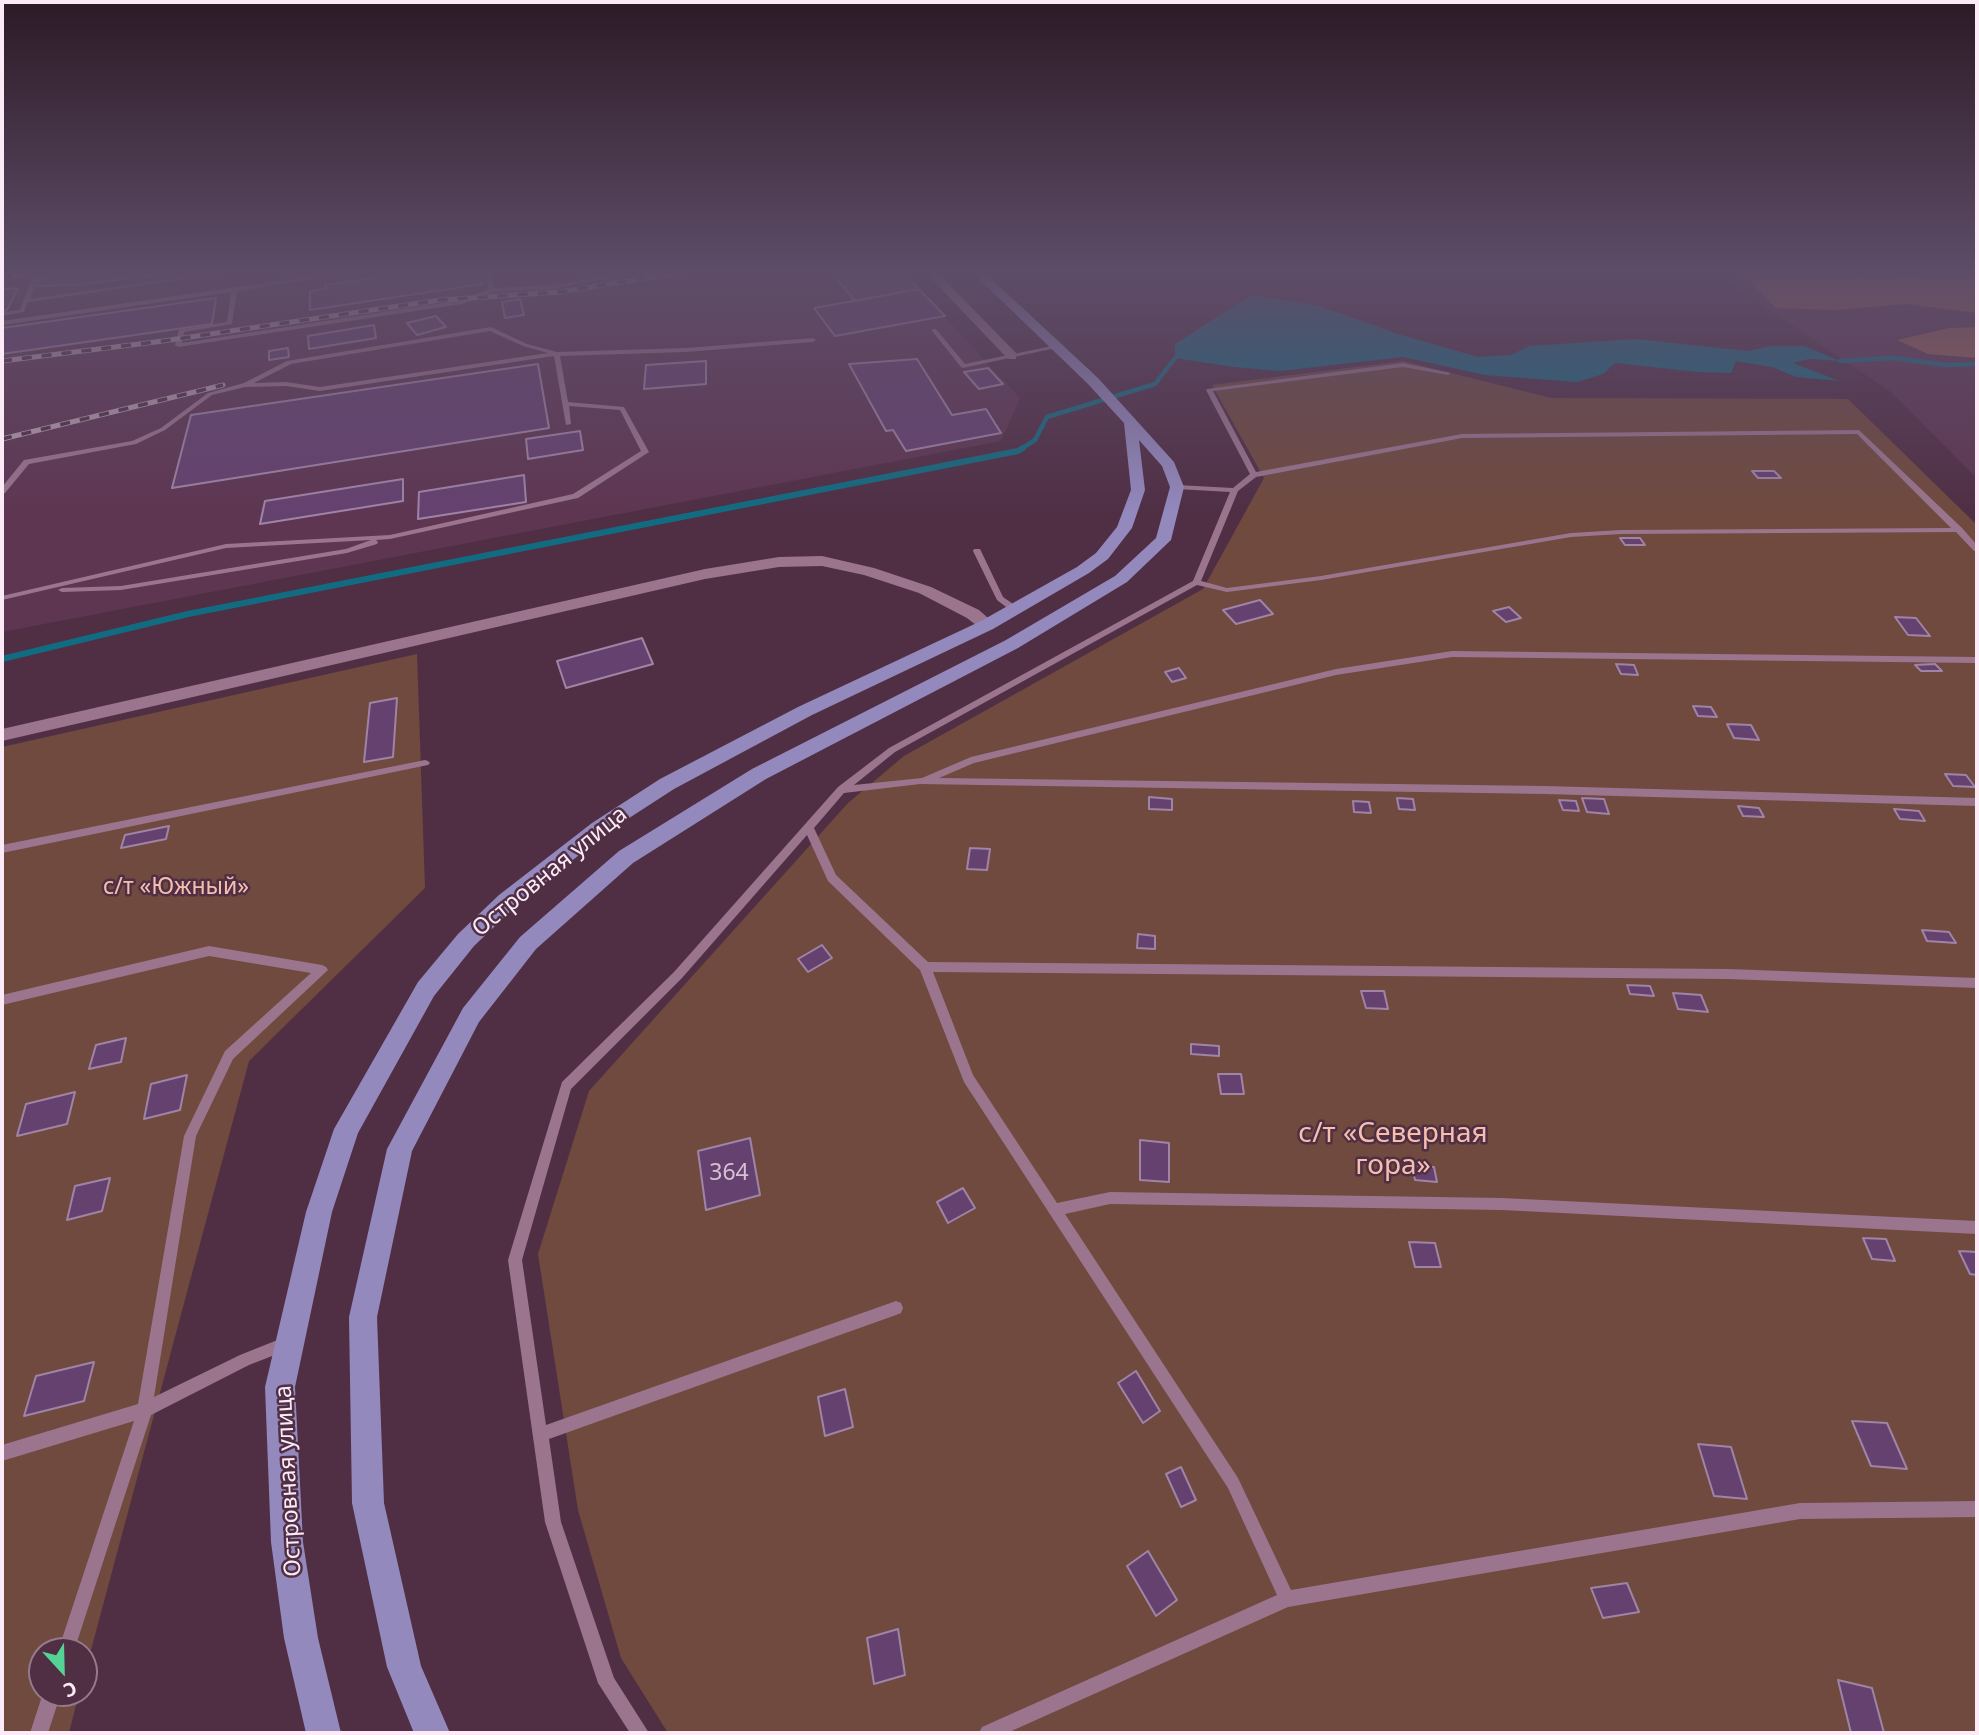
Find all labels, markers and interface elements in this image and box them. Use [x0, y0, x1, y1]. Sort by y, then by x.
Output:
street label: Островная улица [467, 801, 633, 943]
park label: с/т «Южный» [103, 873, 249, 901]
park label: с/т «Северная гора» [1298, 1117, 1488, 1183]
house number: 364 [709, 1159, 749, 1187]
street label: Островная улица [270, 1385, 308, 1577]
north arrow [28, 1637, 98, 1707]
text: С [60, 1675, 81, 1704]

